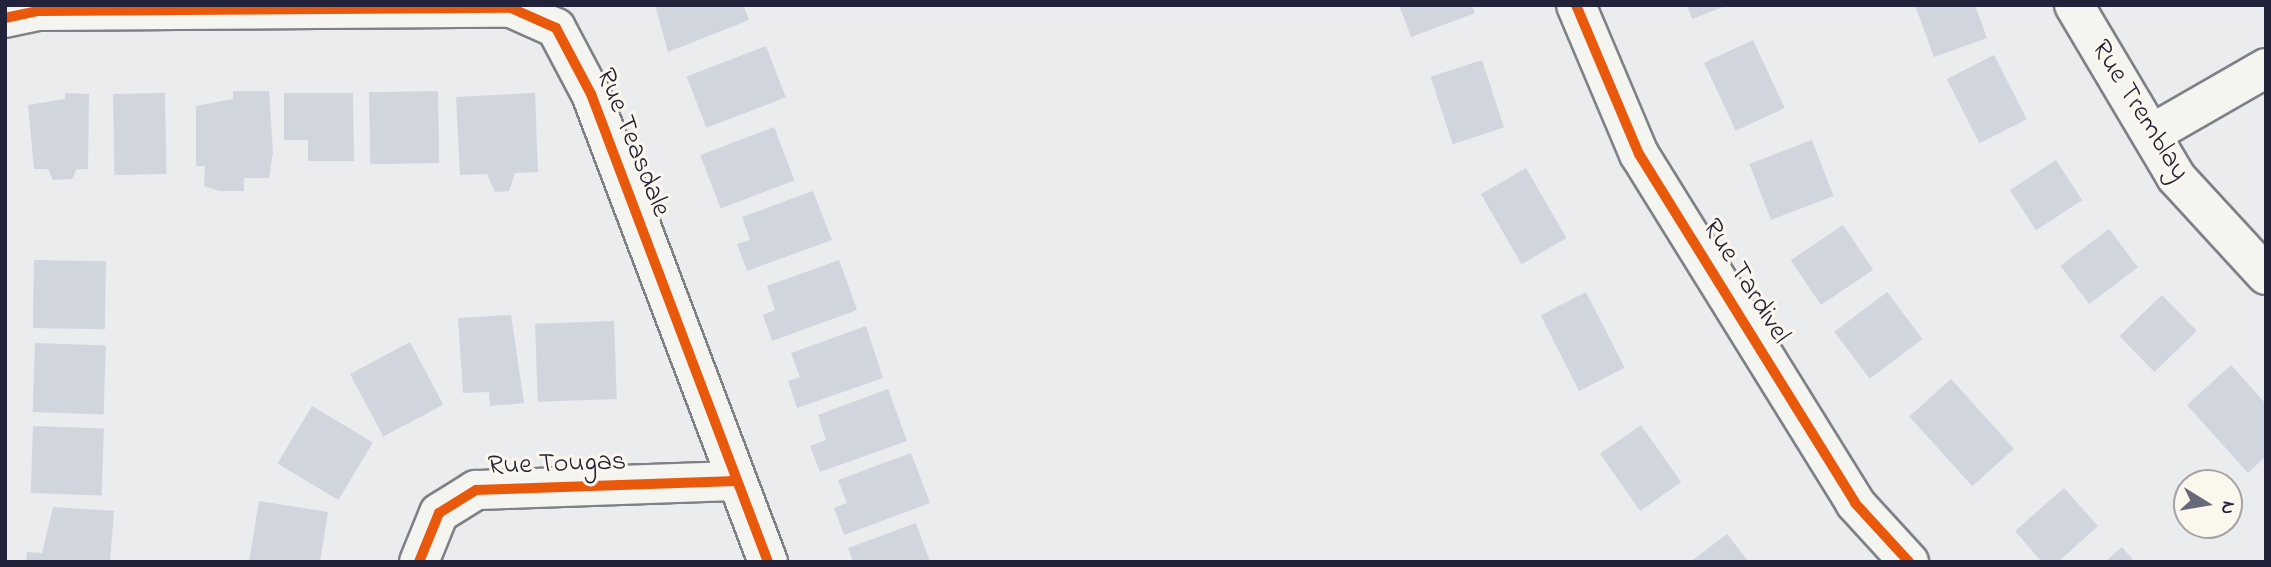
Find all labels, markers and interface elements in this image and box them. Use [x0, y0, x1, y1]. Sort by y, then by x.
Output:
street label: Rue Tremblay [2083, 35, 2195, 187]
street label: Rue Teasdale [587, 64, 677, 222]
street label: Rue Tardivel [1694, 214, 1796, 350]
street label: Rue Tougas [487, 446, 627, 484]
north arrow [2173, 469, 2243, 539]
text: N [2213, 499, 2242, 517]

